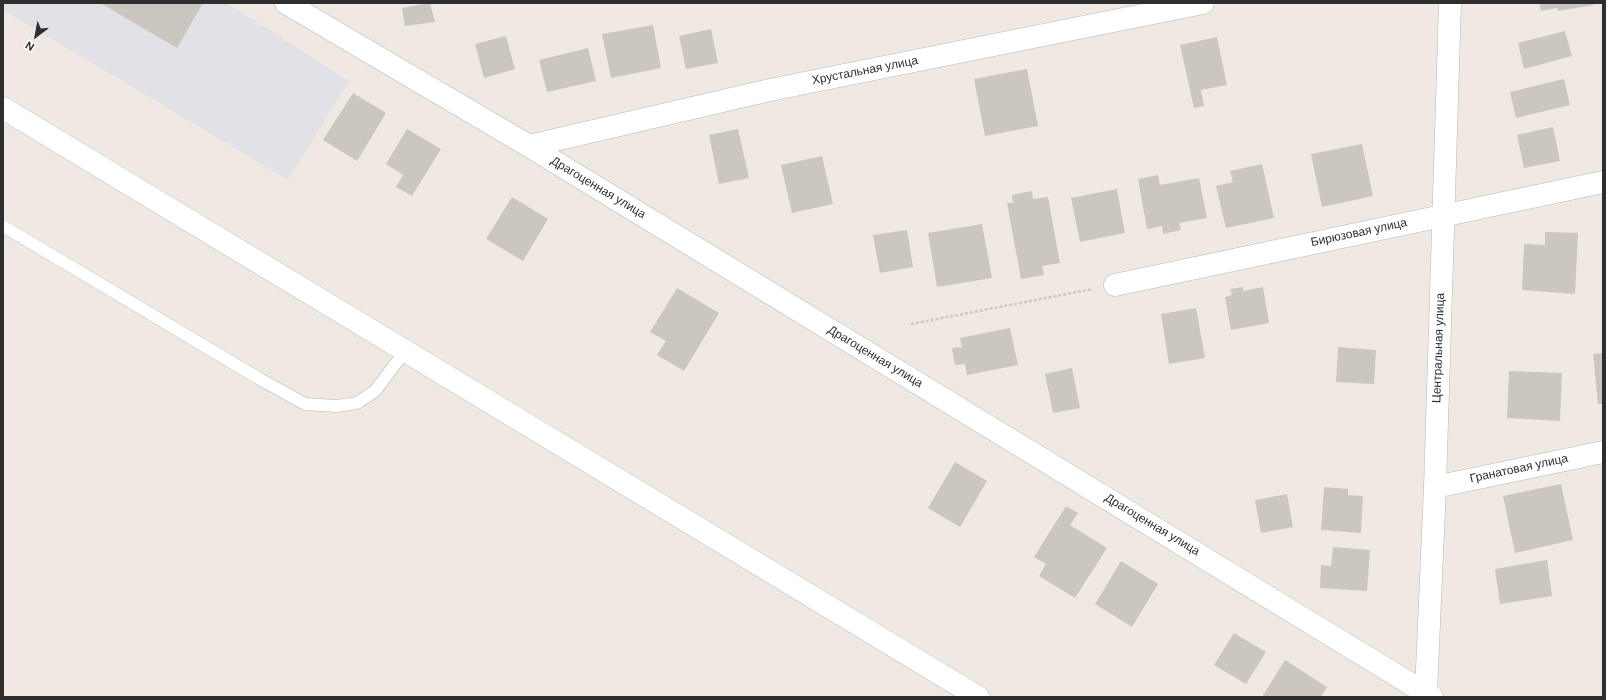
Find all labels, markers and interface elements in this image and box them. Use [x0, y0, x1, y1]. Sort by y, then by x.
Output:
north arrow [16, 16, 56, 56]
text: N [23, 38, 37, 54]
street label: Хрустальная улица [811, 54, 919, 88]
street label: Драгоценная улица [548, 154, 648, 222]
street label: Бирюзовая улица [1310, 216, 1408, 250]
street label: Центральная улица [1430, 293, 1448, 403]
street label: Драгоценная улица [825, 323, 925, 391]
street label: Гранатовая улица [1469, 452, 1569, 486]
street label: Драгоценная улица [1102, 491, 1202, 559]

